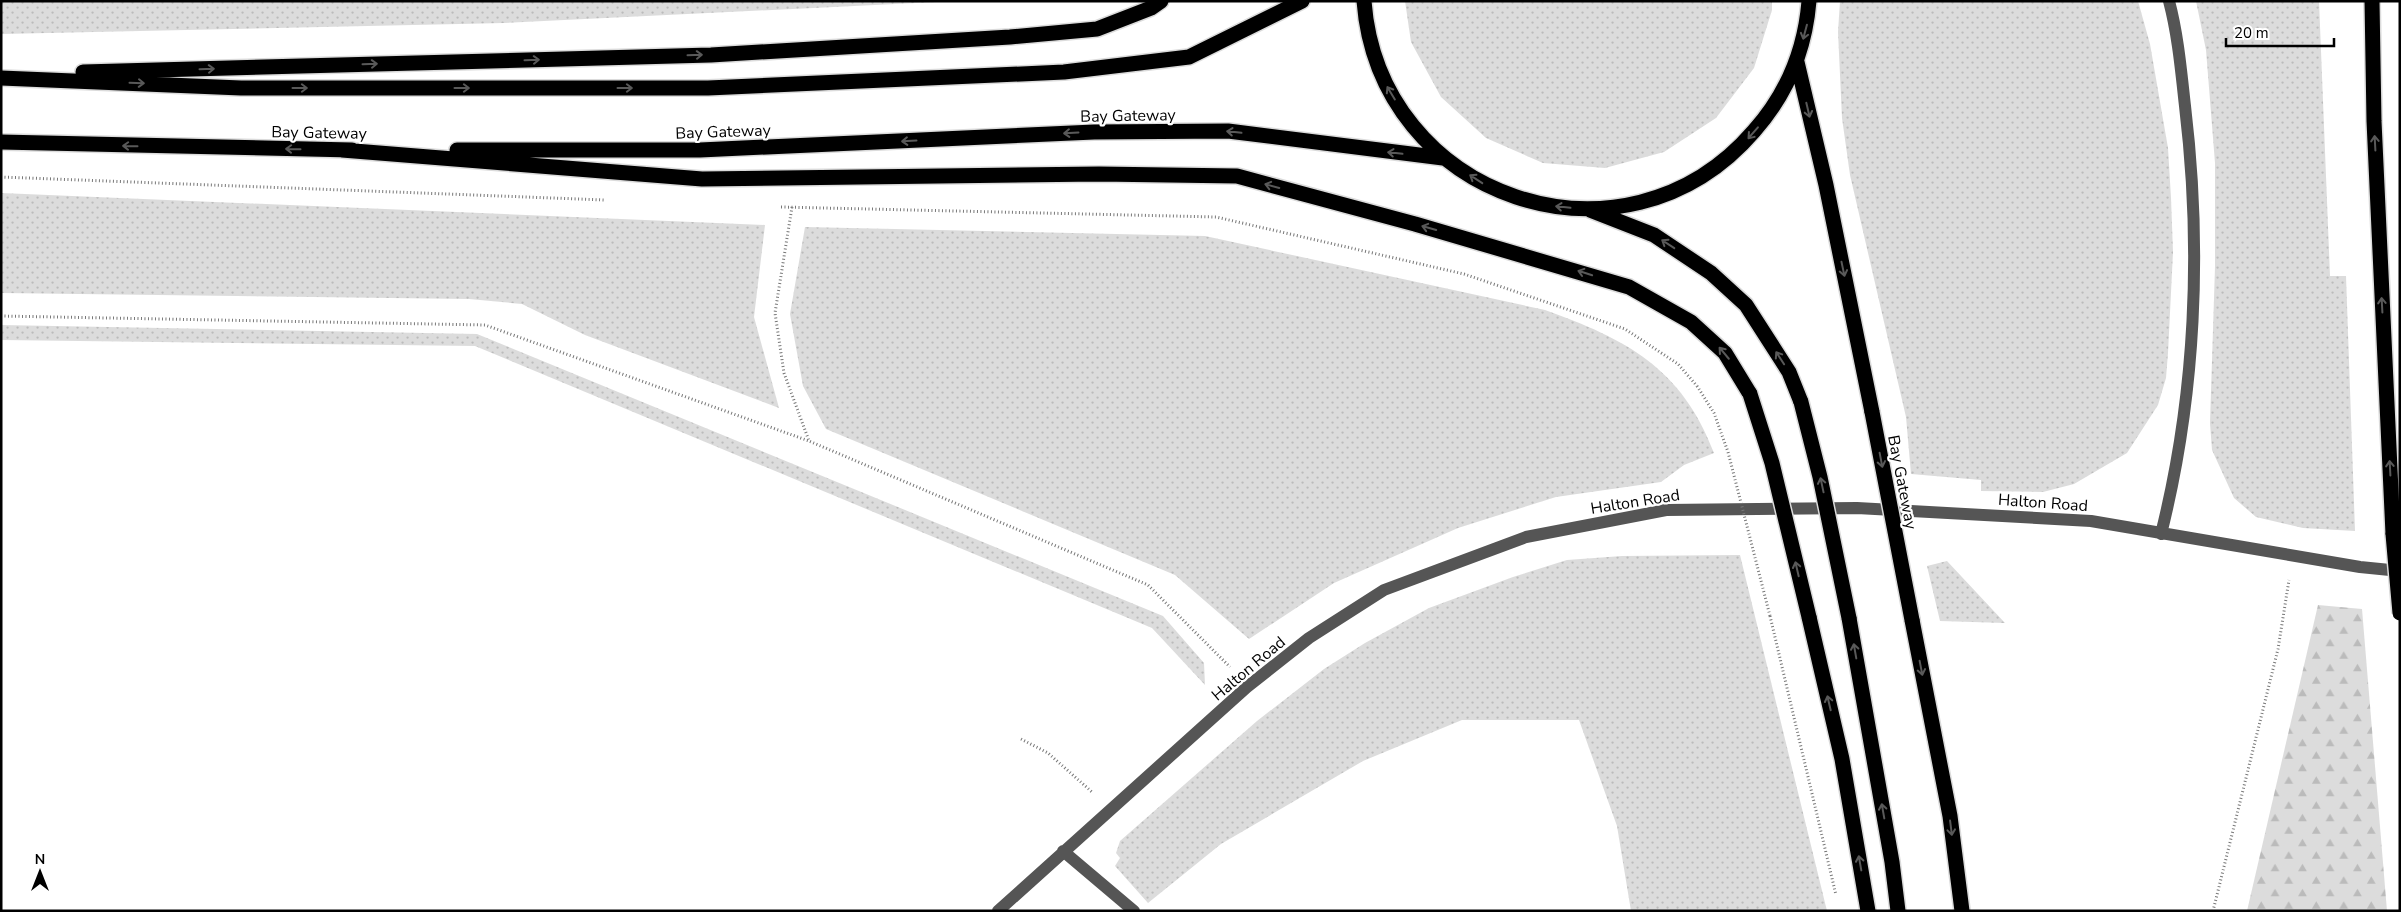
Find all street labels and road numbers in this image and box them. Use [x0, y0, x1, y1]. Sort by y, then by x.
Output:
street label: Bay Gateway [1080, 104, 1177, 128]
street label: Bay Gateway [675, 119, 772, 145]
street label: Bay Gateway [271, 121, 368, 145]
street label: Bay Gateway [1882, 433, 1922, 532]
street label: Halton Road [1589, 484, 1681, 520]
street label: Halton Road [1997, 489, 2089, 517]
street label: Halton Road [1207, 631, 1290, 706]

